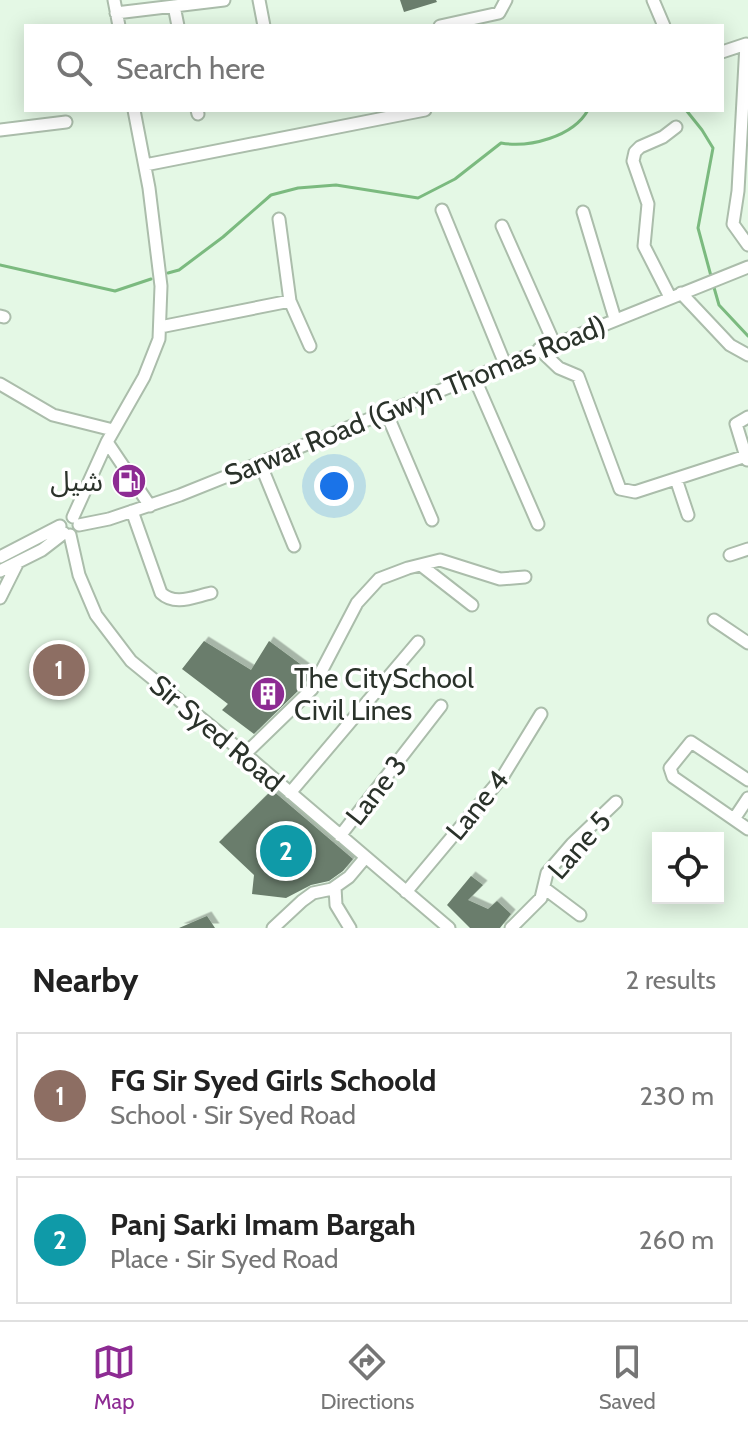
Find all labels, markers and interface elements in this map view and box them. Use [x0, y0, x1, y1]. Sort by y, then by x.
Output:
search box [24, 24, 724, 112]
icon: search [52, 46, 96, 90]
text: Search here [116, 50, 265, 87]
street label: Sarwar Road (Gwyn Thomas Road) [219, 308, 611, 492]
fuel station icon: شیل [110, 462, 148, 500]
place label: شیل [50, 464, 103, 498]
your location [314, 466, 354, 506]
pin: 1 [33, 640, 85, 700]
place label: The CitySchool Civil Lines [294, 661, 474, 727]
street label: Sir Syed Road [143, 667, 291, 799]
building icon: The CitySchool Civil Lines [249, 675, 287, 713]
street label: Lane 3 [338, 748, 414, 832]
street label: Lane 4 [439, 763, 515, 847]
street label: Lane 5 [540, 804, 618, 886]
pin: 2 [260, 821, 312, 881]
map controls [652, 832, 724, 904]
button: locate [652, 832, 724, 904]
text: Nearby [32, 959, 139, 1001]
text: 2 results [625, 964, 716, 996]
text: FG Sir Syed Girls Schoold [110, 1062, 436, 1099]
text: 1 [55, 1080, 65, 1112]
text: 230 m [640, 1080, 714, 1112]
text: School · Sir Syed Road [110, 1099, 356, 1131]
text: Panj Sarki Imam Bargah [110, 1206, 416, 1243]
text: 2 [53, 1224, 67, 1256]
text: 260 m [639, 1224, 714, 1256]
text: Place · Sir Syed Road [110, 1243, 338, 1275]
tab: Map [92, 1340, 136, 1415]
tab: Directions [320, 1340, 414, 1415]
tab: Saved [599, 1340, 656, 1415]

